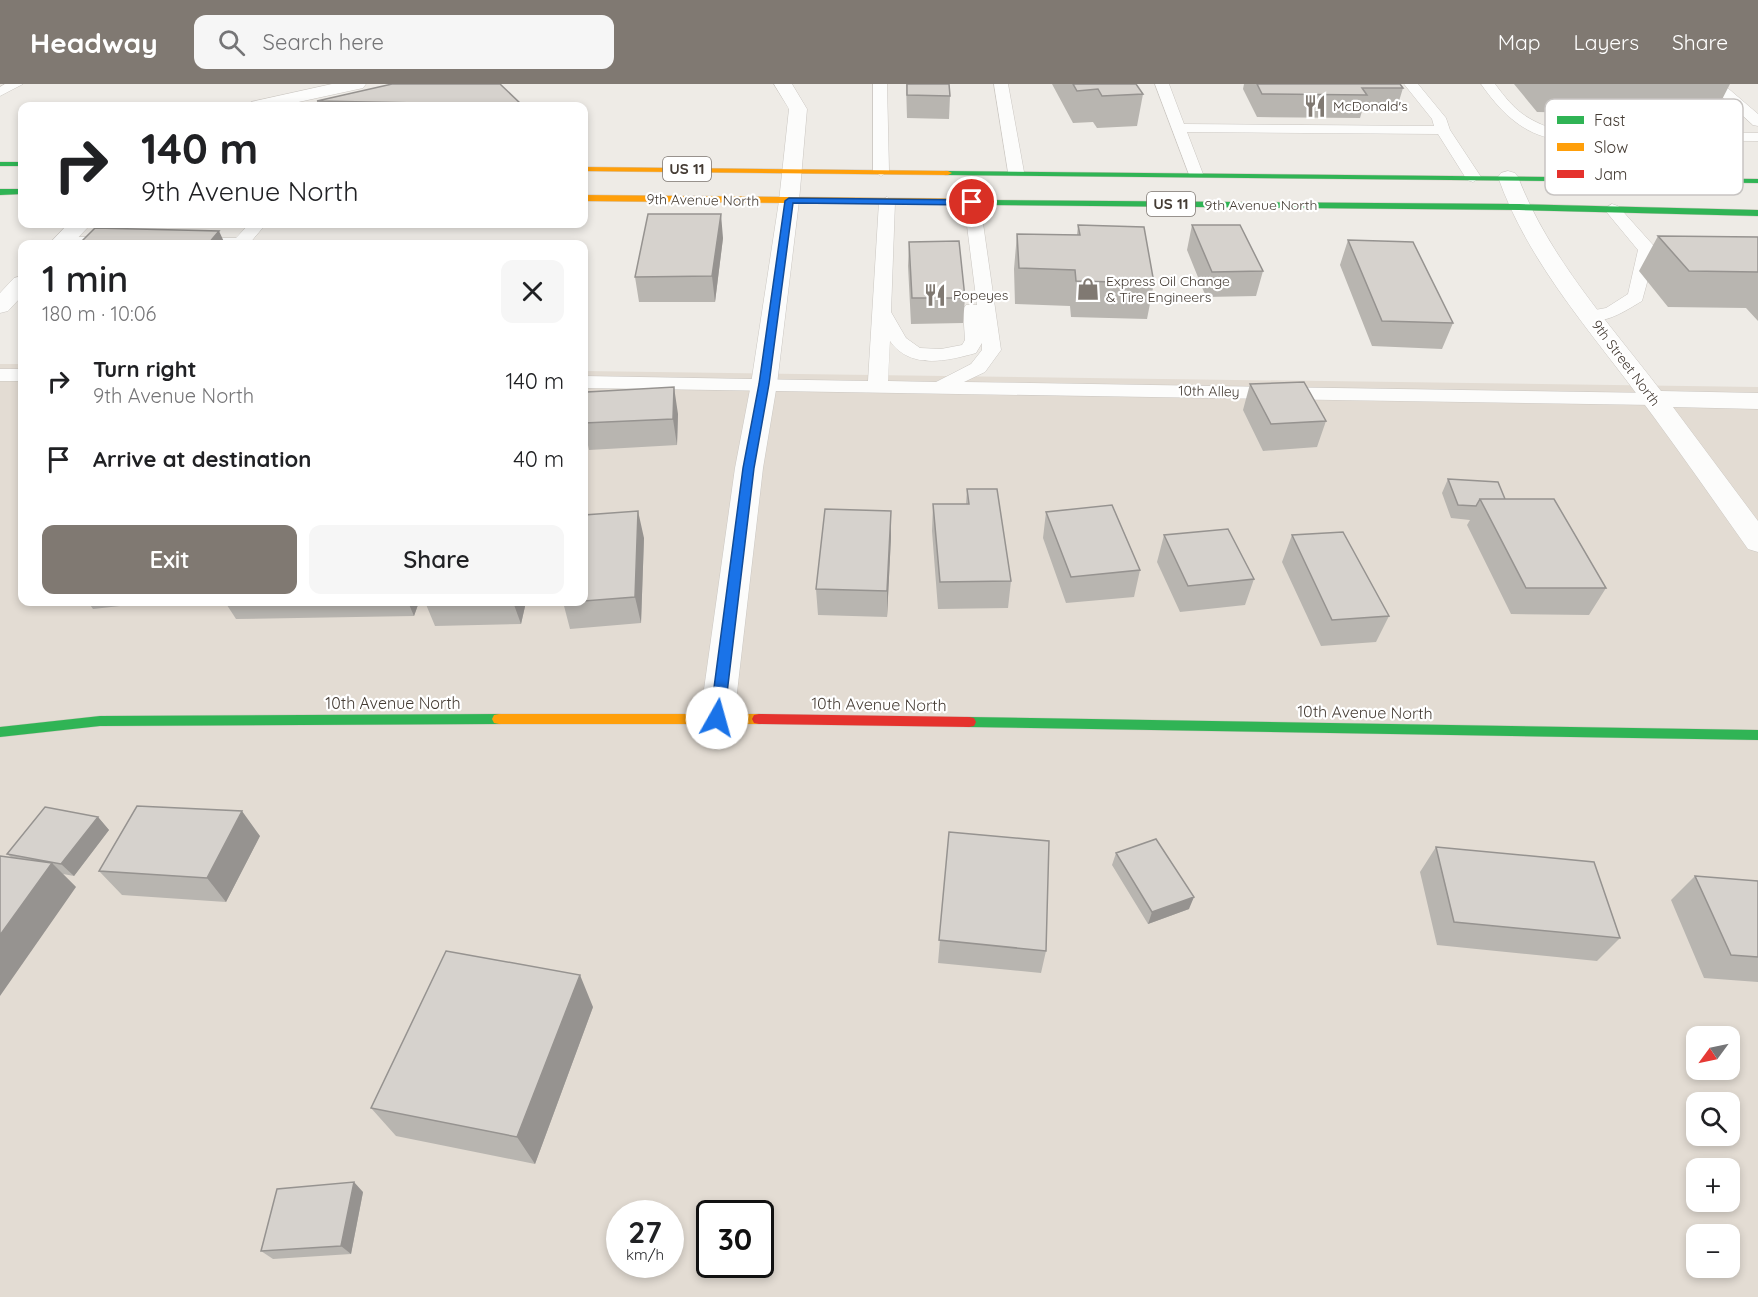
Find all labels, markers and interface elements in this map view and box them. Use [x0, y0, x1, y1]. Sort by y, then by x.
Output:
search box [194, 15, 614, 69]
text: Headway [30, 25, 158, 60]
icon: search [215, 26, 248, 59]
text: Search here [263, 28, 384, 56]
text: Map [1498, 29, 1541, 55]
text: Layers [1574, 29, 1639, 55]
text: Share [1672, 29, 1728, 55]
restaurant icon: McDonald's [1302, 93, 1328, 119]
place label: McDonald's [1333, 97, 1408, 115]
legend [1545, 99, 1743, 195]
text: Fast [1594, 110, 1625, 130]
text: 140 m [141, 122, 258, 175]
icon: right [42, 126, 120, 204]
text: Slow [1594, 137, 1628, 157]
road number: US 11 [663, 157, 711, 181]
text: Jam [1594, 164, 1627, 184]
text: 9th Avenue North [141, 174, 359, 208]
pin [946, 176, 997, 227]
icon: arrive [955, 185, 988, 218]
street label: 9th Avenue North [646, 190, 760, 210]
road number: US 11 [1147, 192, 1195, 216]
street label: 9th Avenue North [1205, 196, 1317, 214]
text: 1 min [42, 256, 128, 301]
button: close [501, 260, 564, 323]
place label: Express Oil Change & Tire Engineers [1106, 272, 1230, 306]
shop icon: Express Oil Change & Tire Engineers [1075, 276, 1101, 302]
restaurant icon: Popeyes [922, 282, 948, 308]
place label: Popeyes [953, 286, 1008, 304]
text: 180 m · 10:06 [42, 301, 156, 326]
street label: 9th Street North [1588, 316, 1664, 410]
text: Turn right [93, 355, 197, 383]
icon: right [42, 365, 75, 398]
text: 140 m [505, 367, 564, 395]
street label: 10th Alley [1178, 381, 1240, 401]
text: 9th Avenue North [93, 383, 254, 408]
icon: arrive [42, 443, 75, 476]
text: Arrive at destination [93, 445, 311, 473]
text: 40 m [513, 445, 564, 473]
button: Exit [42, 525, 297, 594]
button: Share [309, 525, 564, 594]
position arrow [685, 686, 749, 750]
street label: 10th Avenue North [325, 693, 461, 713]
street label: 10th Avenue North [811, 693, 947, 715]
street label: 10th Avenue North [1297, 701, 1433, 723]
north arrow [1686, 1026, 1740, 1080]
map controls [1686, 1026, 1740, 1278]
button: search [1686, 1092, 1740, 1146]
button: + [1686, 1158, 1740, 1212]
speed limit sign: 30 [696, 1200, 774, 1278]
text: 27 [628, 1213, 662, 1251]
button: − [1686, 1224, 1740, 1278]
text: km/h [626, 1245, 664, 1264]

